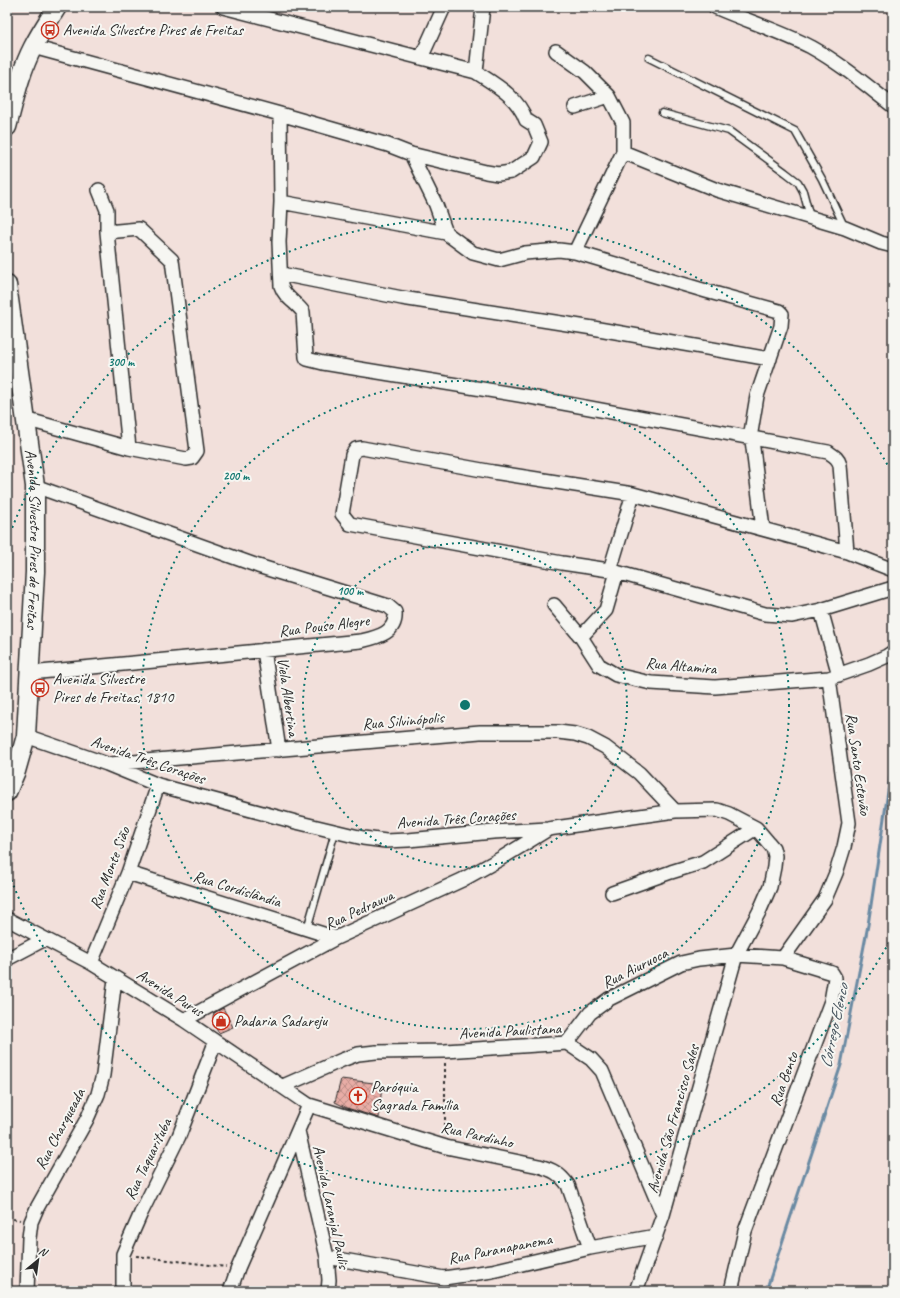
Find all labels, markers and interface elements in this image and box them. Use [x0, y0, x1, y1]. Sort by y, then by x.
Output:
bus stop icon: Avenida Silvestre Pires de Freitas [40, 20, 60, 40]
place label: Avenida Silvestre Pires de Freitas [63, 20, 245, 40]
text: 300 m [108, 354, 135, 370]
street label: Avenida Silvestre Pires de Freitas [20, 448, 45, 631]
text: 200 m [223, 468, 250, 484]
text: 100 m [337, 583, 364, 599]
street label: Rua Pouso Alegre [278, 610, 372, 641]
street label: Rua Altamira [645, 653, 719, 679]
street label: Viela Albertina [273, 656, 304, 739]
place label: Avenida Silvestre Pires de Freitas, 1810 [53, 669, 175, 707]
bus stop icon: Avenida Silvestre Pires de Freitas, 1810 [30, 678, 50, 698]
centre of rings [458, 698, 472, 712]
street label: Rua Silvinópolis [361, 707, 446, 735]
street label: Rua Santo Estevão [841, 712, 875, 818]
street label: Avenida Três Corações [88, 731, 209, 789]
street label: Avenida Três Corações [396, 805, 518, 833]
street label: Rua Monte Sião [85, 823, 135, 912]
street label: Rua Cordislândia [191, 866, 285, 912]
street label: Rua Pedrauva [321, 885, 398, 935]
street label: Rua Aiuruoca [599, 942, 672, 993]
street label: Avenida Purus [133, 965, 209, 1022]
water label: Córrego Elenco [815, 979, 854, 1070]
shop icon: Padaria Sadareju [211, 1011, 231, 1031]
place label: Padaria Sadareju [234, 1011, 328, 1031]
street label: Avenida Paulistana [458, 1018, 563, 1044]
street label: Avenida São Francisco Sales [642, 1041, 704, 1195]
street label: Rua Bento [765, 1048, 803, 1109]
place label: Paróquia Sagrada Família [371, 1077, 460, 1115]
street label: Rua Charqueada [30, 1084, 90, 1173]
church icon: Paróquia Sagrada Família [348, 1086, 368, 1106]
street label: Rua Taquarituba [120, 1114, 177, 1203]
street label: Rua Pardinho [439, 1117, 517, 1153]
street label: Avenida Laranjal Paulis [308, 1143, 354, 1272]
street label: Rua Paranapanema [446, 1229, 555, 1269]
north arrow [18, 1240, 58, 1280]
text: N [36, 1243, 51, 1260]

